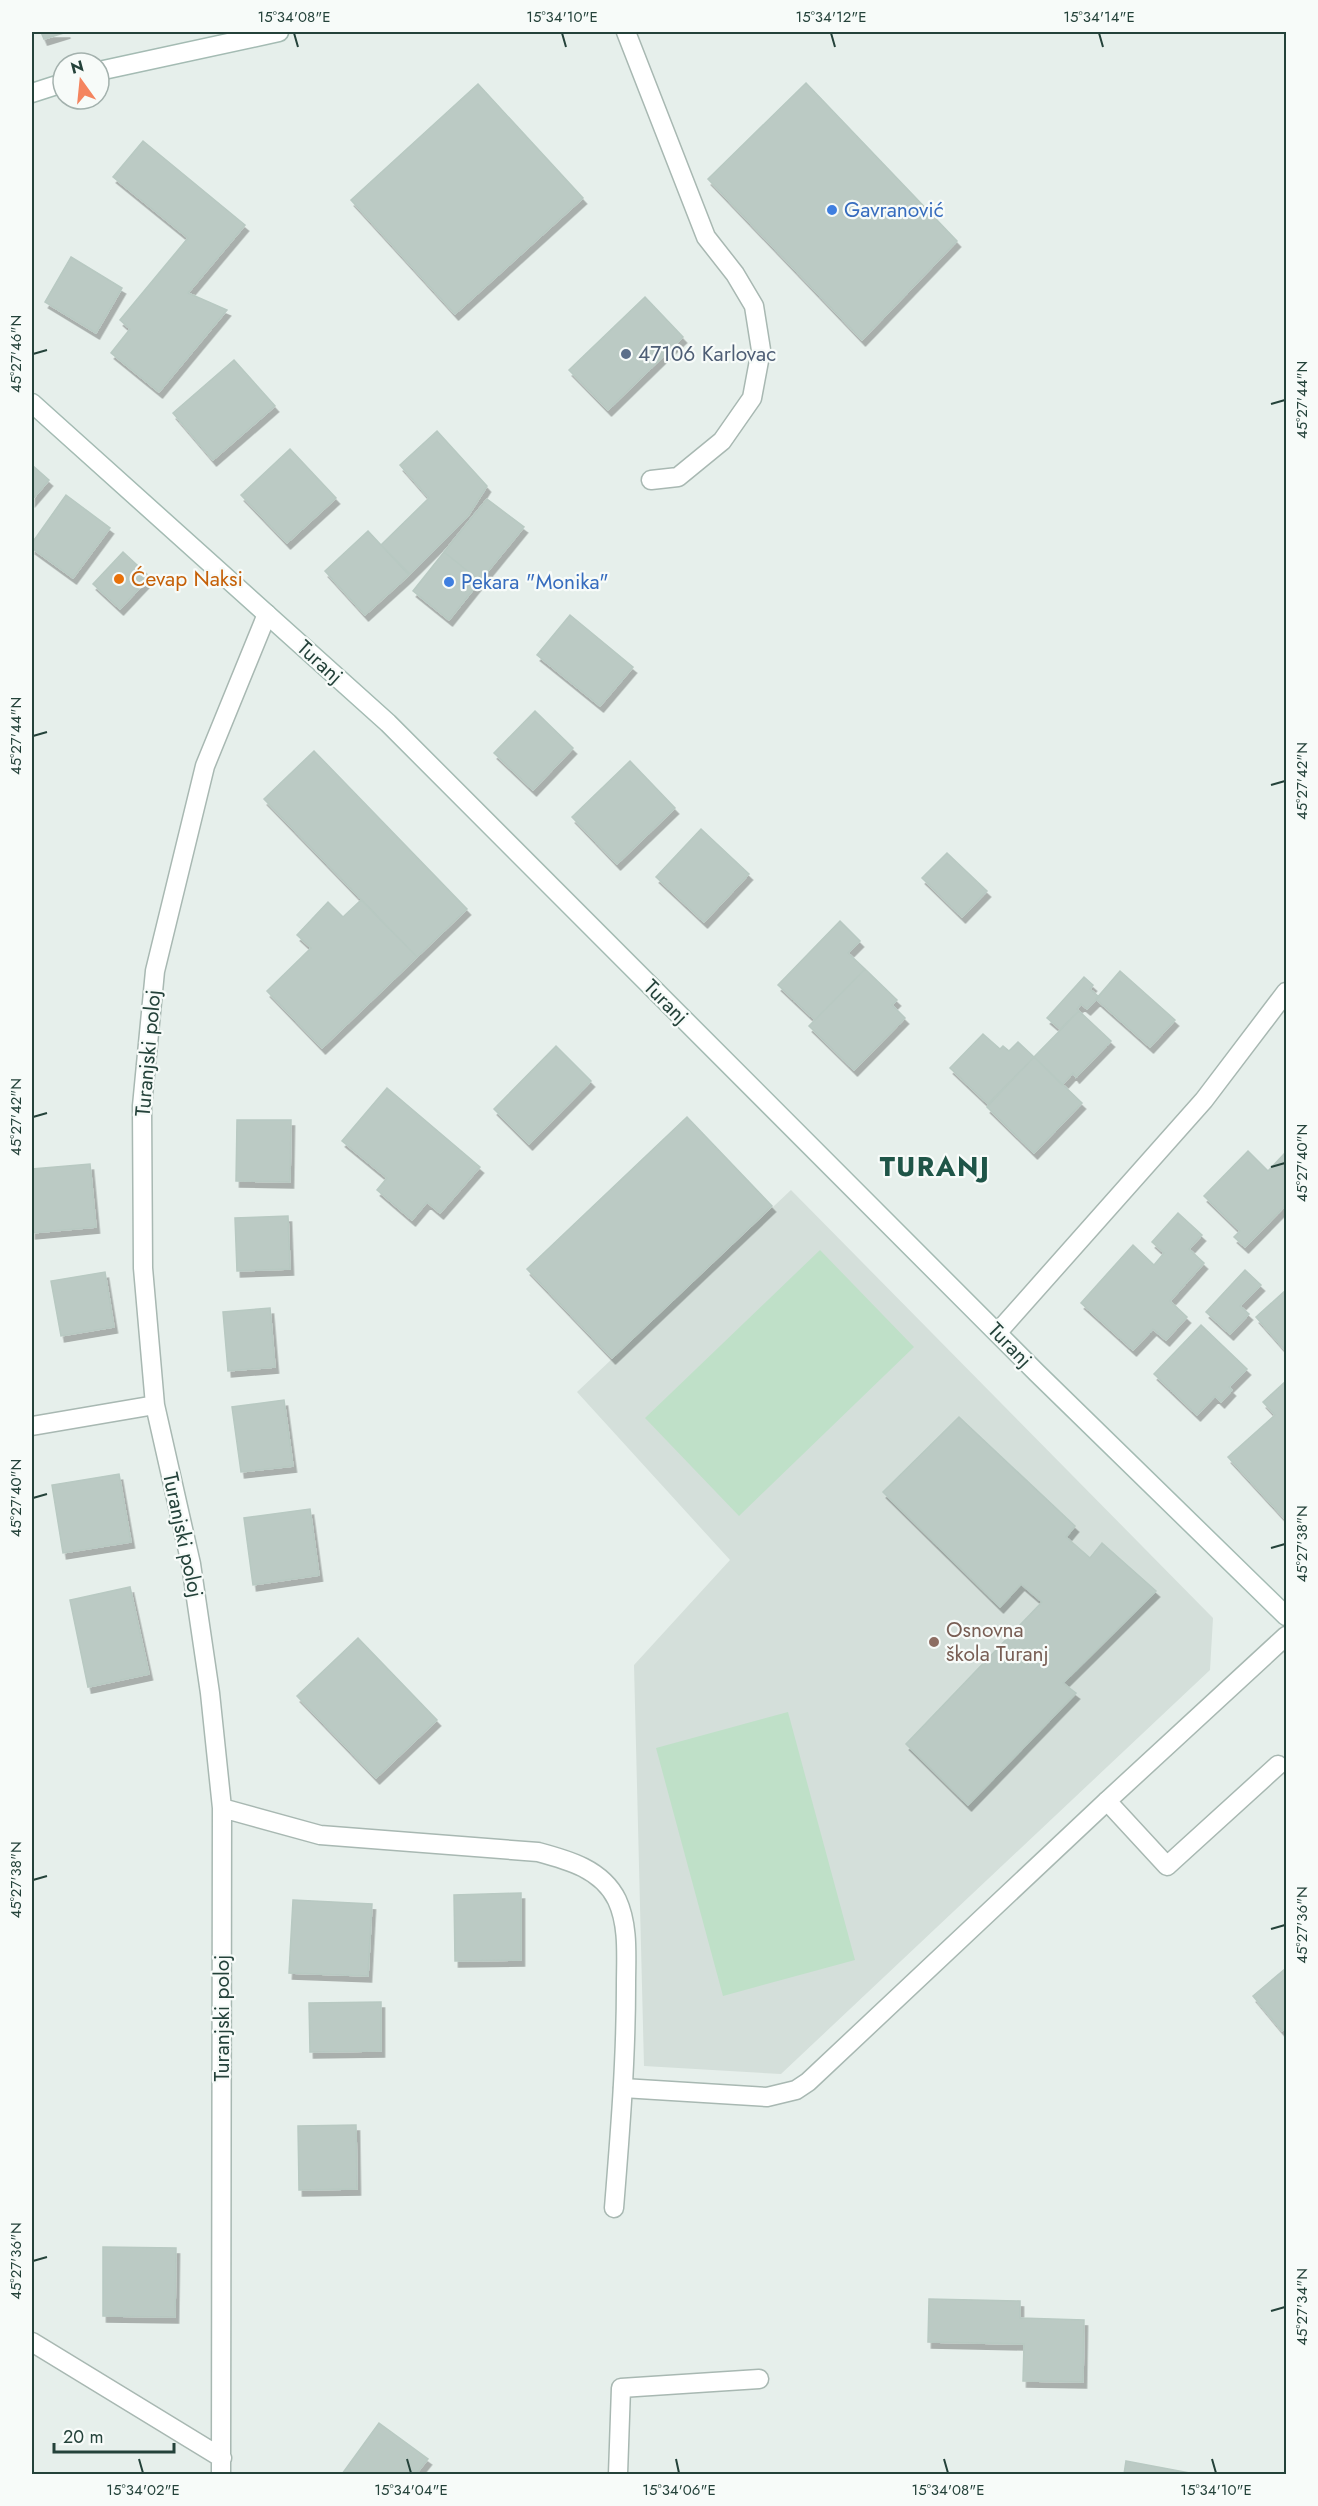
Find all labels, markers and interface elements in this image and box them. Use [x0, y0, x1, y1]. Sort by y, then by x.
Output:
text: 15°34'08"E [257, 6, 331, 28]
text: 15°34'10"E [526, 6, 598, 28]
text: 15°34'12"E [795, 6, 867, 28]
text: 15°34'14"E [1063, 6, 1135, 28]
north arrow [51, 51, 111, 111]
text: N [68, 54, 86, 80]
place label: Gavranović [844, 195, 944, 225]
marker: Gavranović [825, 203, 839, 217]
text: 45°27'46"N [5, 315, 27, 393]
place label: 47106 Karlovac [638, 339, 776, 369]
marker: 47106 Karlovac [619, 347, 633, 361]
text: 45°27'44"N [1291, 361, 1313, 439]
place label: Ćevap Naksi [131, 564, 243, 594]
place label: Pekara "Monika" [461, 567, 609, 597]
marker: Ćevap Naksi [112, 572, 126, 586]
marker: Pekara "Monika" [442, 575, 456, 589]
street label: Turanj [290, 633, 350, 691]
text: 45°27'44"N [5, 697, 27, 775]
text: 45°27'42"N [1291, 742, 1313, 820]
street label: Turanj [637, 973, 695, 1031]
street label: Turanjski poloj [128, 988, 168, 1118]
text: 45°27'42"N [5, 1078, 27, 1156]
text: 45°27'40"N [1291, 1124, 1313, 1202]
district label: TURANJ [880, 1147, 990, 1186]
street label: Turanj [981, 1316, 1039, 1374]
text: 45°27'40"N [5, 1459, 27, 1537]
street label: Turanjski poloj [155, 1470, 211, 1600]
text: 45°27'38"N [1291, 1505, 1313, 1583]
place label: Osnovna škola Turanj [946, 1615, 1049, 1669]
marker: Osnovna škola Turanj [927, 1635, 941, 1649]
text: 45°27'38"N [5, 1841, 27, 1919]
text: 45°27'36"N [1291, 1886, 1313, 1964]
street label: Turanjski poloj [207, 1954, 237, 2082]
text: 45°27'36"N [5, 2222, 27, 2300]
text: 45°27'34"N [1291, 2268, 1313, 2346]
scale bar [54, 2416, 174, 2454]
text: 20 m [63, 2424, 103, 2450]
text: 15°34'02"E [106, 2479, 180, 2501]
text: 15°34'04"E [374, 2479, 448, 2501]
text: 15°34'06"E [642, 2479, 716, 2501]
text: 15°34'08"E [911, 2479, 985, 2501]
text: 15°34'10"E [1180, 2479, 1252, 2501]

